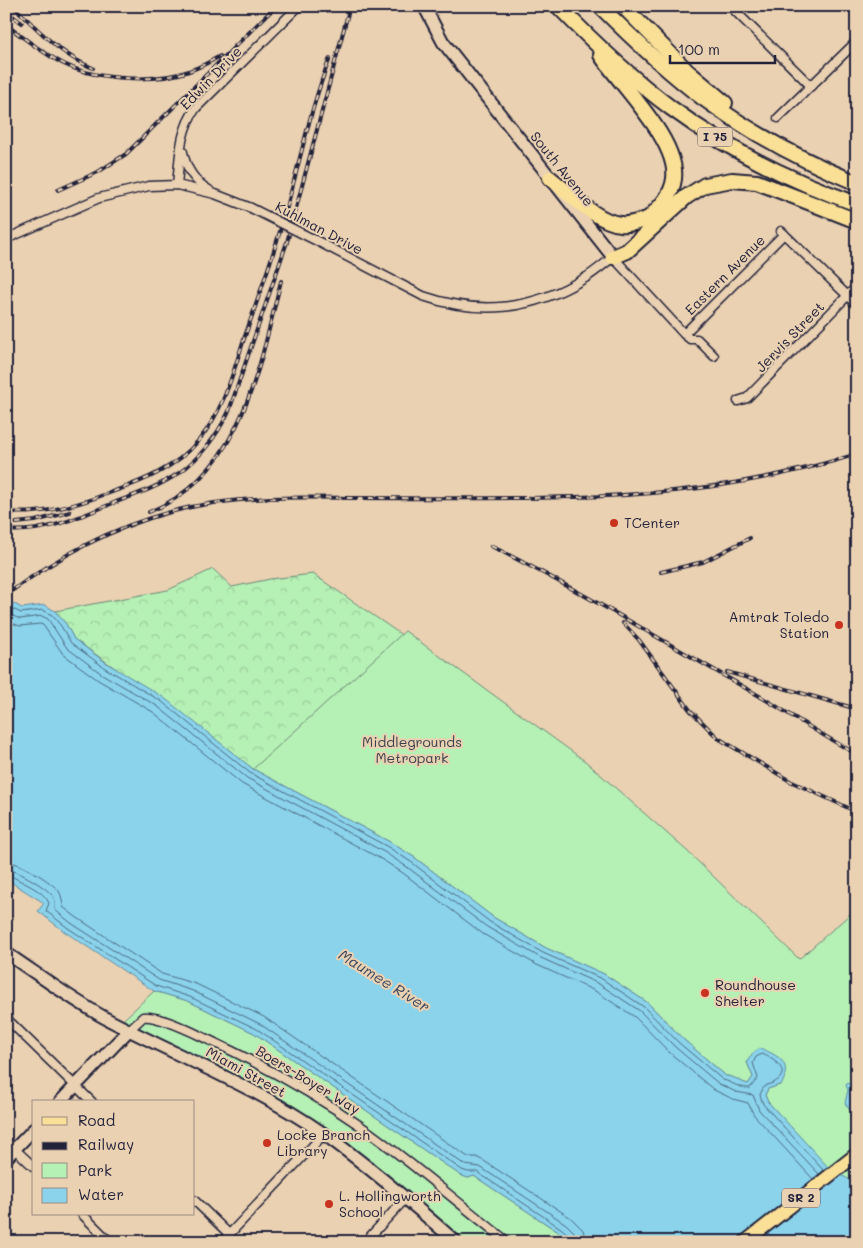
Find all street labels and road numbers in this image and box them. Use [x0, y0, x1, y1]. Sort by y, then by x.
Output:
street label: Edwin Drive [176, 42, 246, 113]
street label: South Avenue [526, 127, 598, 210]
road number: I 75 [698, 128, 732, 146]
street label: Kuhlman Drive [272, 196, 366, 259]
street label: Eastern Avenue [680, 230, 769, 319]
street label: Jervis Street [751, 297, 828, 376]
street label: Boers-Boyer Way [253, 1041, 364, 1118]
street label: Miami Street [203, 1042, 290, 1101]
road number: SR 2 [782, 1188, 820, 1208]

